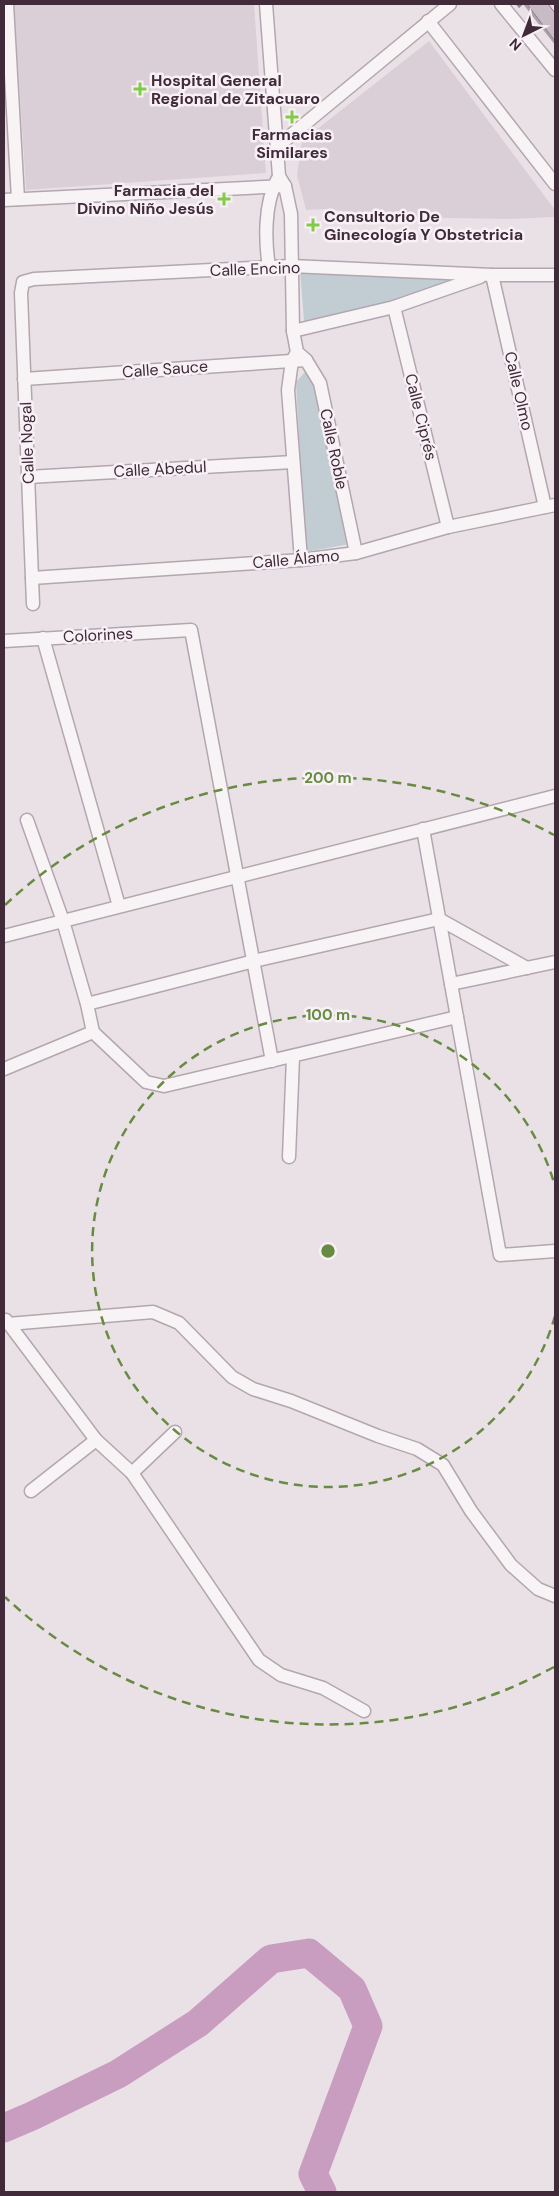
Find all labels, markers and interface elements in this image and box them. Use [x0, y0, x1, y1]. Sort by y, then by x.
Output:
north arrow [499, 10, 549, 60]
text: N [505, 35, 525, 55]
place label: Hospital General Regional de Zitacuaro [151, 70, 320, 109]
marker: Hospital General Regional de Zitacuaro [133, 82, 147, 96]
marker: Farmacias Similares [286, 111, 298, 123]
place label: Farmacias Similares [252, 124, 332, 163]
place label: Farmacia del Divino Niño Jesús [77, 180, 214, 219]
marker: Farmacia del Divino Niño Jesús [218, 193, 230, 205]
place label: Consultorio De Ginecología Y Obstetricia [324, 206, 523, 245]
marker: Consultorio De Ginecología Y Obstetricia [306, 218, 320, 232]
street label: Calle Encino [209, 257, 301, 281]
street label: Calle Olmo [500, 349, 538, 433]
street label: Calle Sauce [121, 356, 209, 382]
street label: Calle Ciprés [400, 371, 442, 463]
street label: Calle Nogal [15, 402, 39, 484]
street label: Calle Roble [315, 407, 353, 491]
street label: Calle Abedul [113, 456, 207, 482]
street label: Calle Álamo [252, 545, 340, 573]
street label: Colorines [62, 623, 134, 647]
text: 200 m [304, 768, 352, 788]
text: 100 m [306, 1005, 350, 1025]
centre of rings [319, 1242, 337, 1260]

